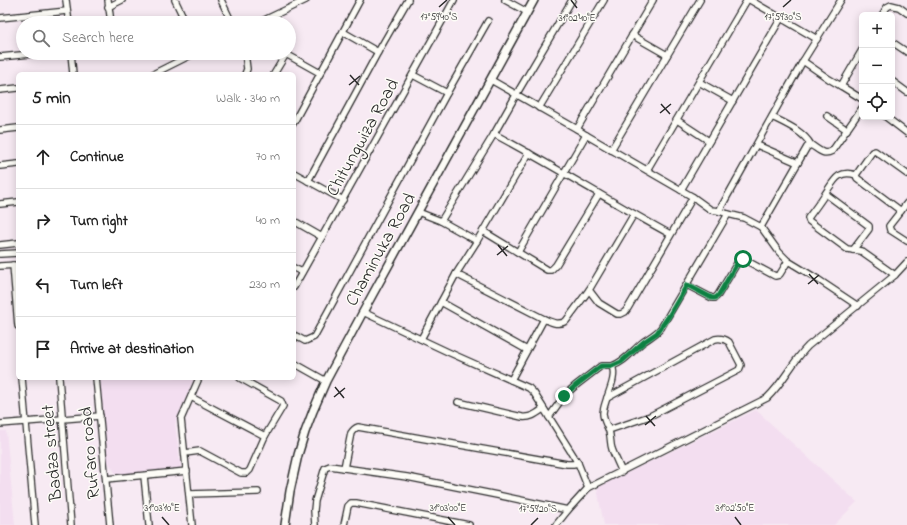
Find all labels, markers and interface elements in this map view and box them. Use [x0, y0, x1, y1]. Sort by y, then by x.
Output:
text: 17°59'40"S [421, 10, 458, 25]
text: 17°59'30"S [765, 10, 802, 25]
text: 31°02'40"E [558, 11, 596, 26]
map controls [859, 12, 895, 120]
button: + [859, 12, 895, 48]
search box [16, 16, 296, 60]
icon: search [30, 27, 52, 49]
text: Search here [62, 27, 134, 49]
button: − [859, 48, 895, 84]
street label: Chitungwiza Road [321, 74, 408, 202]
button: locate [859, 84, 895, 120]
text: 5 min [32, 86, 71, 111]
text: Walk · 340 m [216, 89, 280, 108]
icon: ahead [32, 146, 54, 168]
text: Continue [70, 146, 124, 168]
text: 70 m [256, 147, 280, 166]
street label: Chaminuka Road [340, 189, 424, 311]
icon: right [32, 210, 54, 232]
text: Turn right [70, 210, 128, 232]
text: 40 m [256, 211, 280, 230]
route start [734, 250, 752, 268]
icon: left [32, 274, 54, 296]
text: Turn left [70, 274, 123, 296]
text: 230 m [249, 275, 280, 294]
icon: arrive [32, 338, 54, 360]
text: Arrive at destination [70, 338, 194, 360]
route end [555, 387, 573, 405]
street label: Badza street [36, 404, 70, 503]
street label: Rufaro road [74, 406, 108, 500]
text: 31°03'10"E [144, 501, 180, 516]
text: 31°03'00"E [430, 501, 466, 516]
text: 31°02'50"E [716, 501, 754, 516]
text: 17°59'20"S [519, 502, 557, 517]

